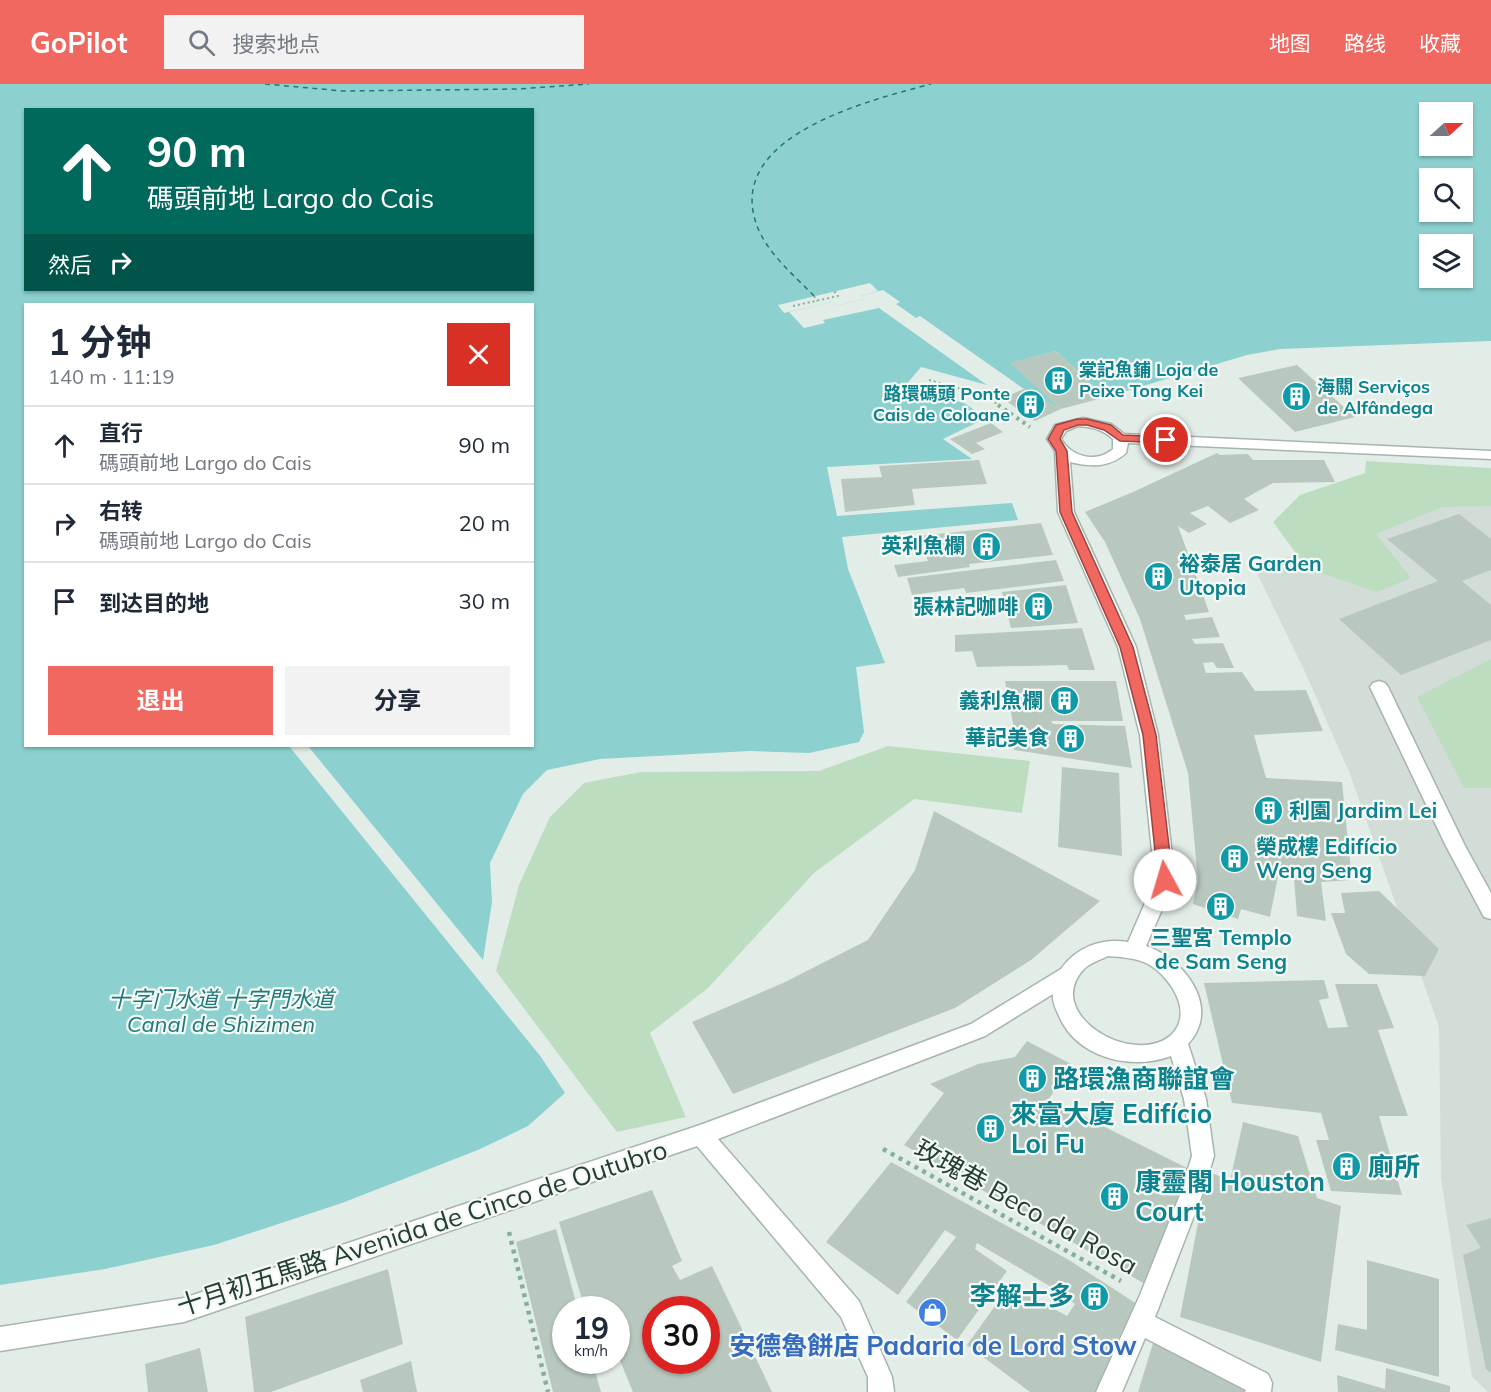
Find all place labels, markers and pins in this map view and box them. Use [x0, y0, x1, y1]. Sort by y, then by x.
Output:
place label: 棠記魚鋪 Loja de Peixe Tong Kei [1079, 358, 1219, 402]
building icon: 棠記魚鋪 Loja de Peixe Tong Kei [1042, 364, 1074, 396]
place label: 海關 Serviços de Alfândega [1317, 375, 1433, 419]
building icon: 海關 Serviços de Alfândega [1280, 381, 1312, 413]
place label: 路環碼頭 Ponte Cais de Coloane [873, 382, 1010, 426]
building icon: 路環碼頭 Ponte Cais de Coloane [1015, 388, 1047, 420]
pin [1140, 414, 1191, 465]
building icon: 英利魚欄 [970, 530, 1002, 562]
place label: 英利魚欄 [881, 532, 965, 558]
place label: 裕泰居 Garden Utopia [1179, 550, 1322, 600]
building icon: 裕泰居 Garden Utopia [1142, 560, 1174, 592]
building icon: 張林記咖啡 [1023, 591, 1055, 623]
place label: 張林記咖啡 [913, 593, 1018, 619]
building icon: 義利魚欄 [1048, 685, 1080, 717]
place label: 義利魚欄 [959, 687, 1043, 713]
building icon: 華記美食 [1054, 722, 1086, 754]
place label: 華記美食 [965, 724, 1049, 750]
building icon: 利園 Jardim Lei [1252, 795, 1284, 827]
place label: 利園 Jardim Lei [1289, 797, 1437, 823]
place label: 榮成樓 Edifício Weng Seng [1256, 833, 1397, 883]
building icon: 榮成樓 Edifício Weng Seng [1219, 843, 1251, 875]
building icon: 三聖宮 Templo de Sam Seng [1205, 891, 1237, 923]
place label: 三聖宮 Templo de Sam Seng [1150, 924, 1292, 974]
place label: 路環漁商聯誼會 [1053, 1062, 1235, 1095]
building icon: 路環漁商聯誼會 [1016, 1063, 1048, 1095]
place label: 來富大廈 Edifício Loi Fu [1011, 1097, 1212, 1160]
building icon: 來富大廈 Edifício Loi Fu [974, 1113, 1006, 1145]
place label: 廁所 [1368, 1150, 1420, 1183]
building icon: 廁所 [1331, 1151, 1363, 1183]
place label: 康靈閣 Houston Court [1135, 1165, 1325, 1228]
building icon: 康靈閣 Houston Court [1098, 1181, 1130, 1213]
place label: 李解士多 [970, 1279, 1074, 1312]
building icon: 李解士多 [1079, 1280, 1111, 1312]
shop icon: 安德魯餅店 Padaria de Lord Stow [917, 1296, 949, 1328]
place label: 安德魯餅店 Padaria de Lord Stow [729, 1329, 1137, 1362]

